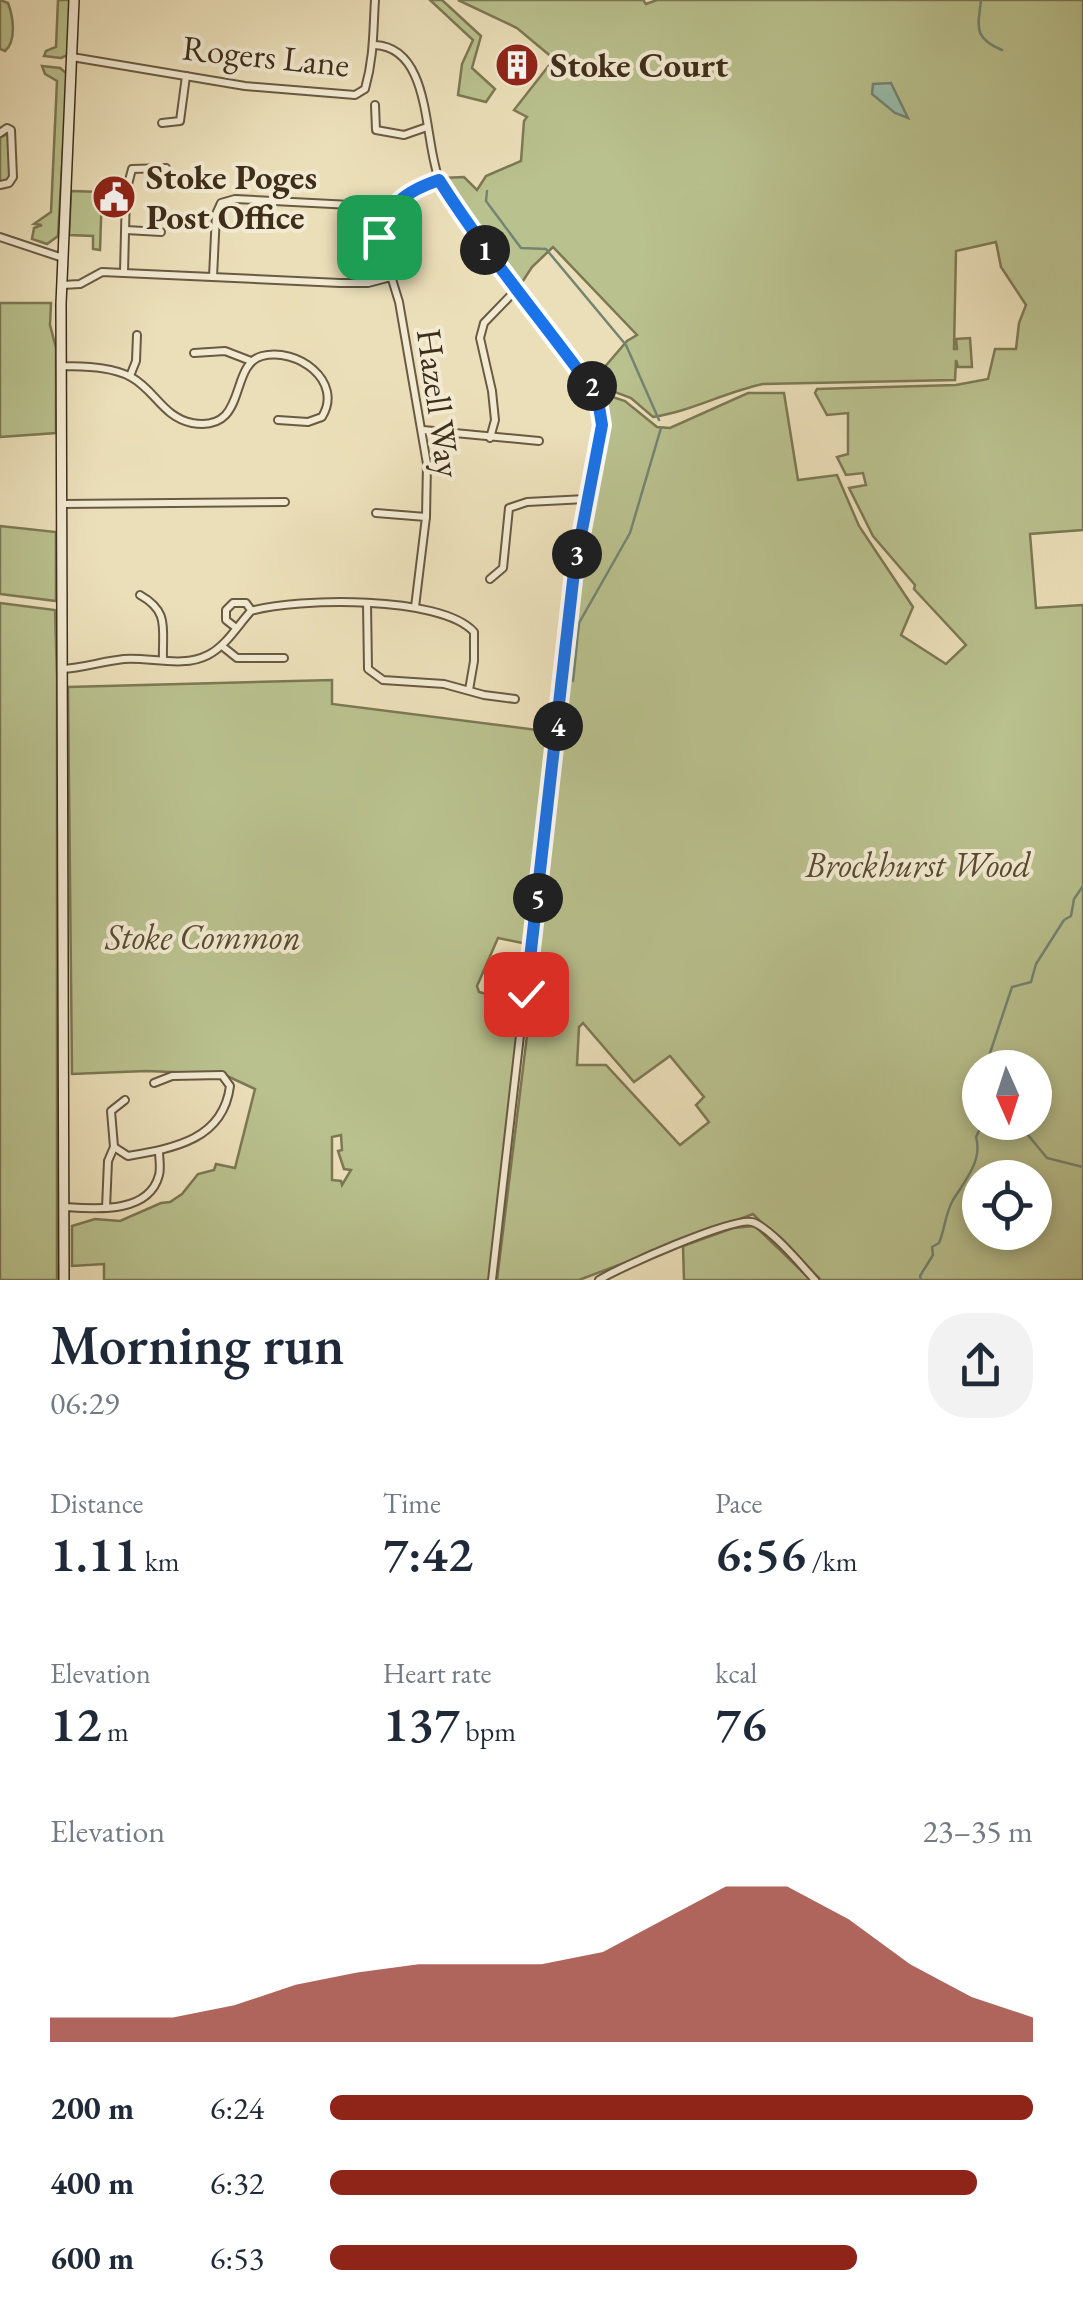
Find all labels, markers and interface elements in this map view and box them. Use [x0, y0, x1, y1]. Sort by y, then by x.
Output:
street label: Rogers Lane [180, 24, 352, 87]
building icon: Stoke Court [494, 42, 540, 88]
place label: Stoke Court [550, 42, 728, 87]
place label: Stoke Poges Post Office [146, 154, 317, 239]
public building icon: Stoke Poges Post Office [91, 174, 137, 220]
pin [337, 195, 422, 280]
icon: arrive [352, 210, 407, 265]
pin: 1 [460, 225, 510, 275]
text: 1 [478, 232, 492, 268]
street label: Hazell Way [407, 326, 472, 481]
pin: 2 [567, 361, 617, 411]
text: 2 [585, 368, 599, 404]
pin: 3 [552, 529, 602, 579]
text: 3 [570, 536, 584, 572]
pin: 4 [533, 701, 583, 751]
text: 4 [551, 708, 565, 744]
park label: Brockhurst Wood [804, 842, 1032, 887]
pin: 5 [513, 873, 563, 923]
text: 5 [531, 880, 545, 916]
park label: Stoke Common [104, 914, 301, 959]
pin [484, 952, 569, 1037]
icon: check [499, 967, 554, 1022]
north arrow [962, 1050, 1052, 1140]
map controls [962, 1050, 1052, 1250]
button: locate [962, 1160, 1052, 1250]
text: Morning run [50, 1309, 344, 1380]
button: share [928, 1313, 1033, 1418]
text: 06:29 [50, 1382, 119, 1424]
text: Distance [50, 1485, 144, 1521]
text: Time [383, 1485, 441, 1521]
text: Pace [715, 1485, 762, 1521]
text: 1.11 [50, 1521, 139, 1586]
text: 7:42 [383, 1521, 473, 1586]
text: 6:56 [715, 1521, 806, 1586]
text: km [139, 1543, 180, 1579]
text: /km [806, 1543, 858, 1579]
text: Elevation [50, 1655, 151, 1691]
text: Heart rate [383, 1655, 491, 1691]
text: kcal [715, 1655, 757, 1691]
text: 12 [50, 1691, 101, 1756]
text: 137 [383, 1691, 460, 1756]
text: 76 [715, 1691, 767, 1756]
text: m [101, 1713, 129, 1749]
text: bpm [460, 1713, 516, 1749]
text: Elevation [50, 1810, 165, 1852]
text: 23–35 m [923, 1810, 1033, 1852]
text: 200 m [50, 2087, 134, 2129]
text: 6:24 [210, 2087, 264, 2129]
text: 400 m [50, 2162, 134, 2204]
text: 6:32 [210, 2162, 264, 2204]
text: 600 m [50, 2237, 134, 2279]
text: 6:53 [210, 2237, 264, 2279]

